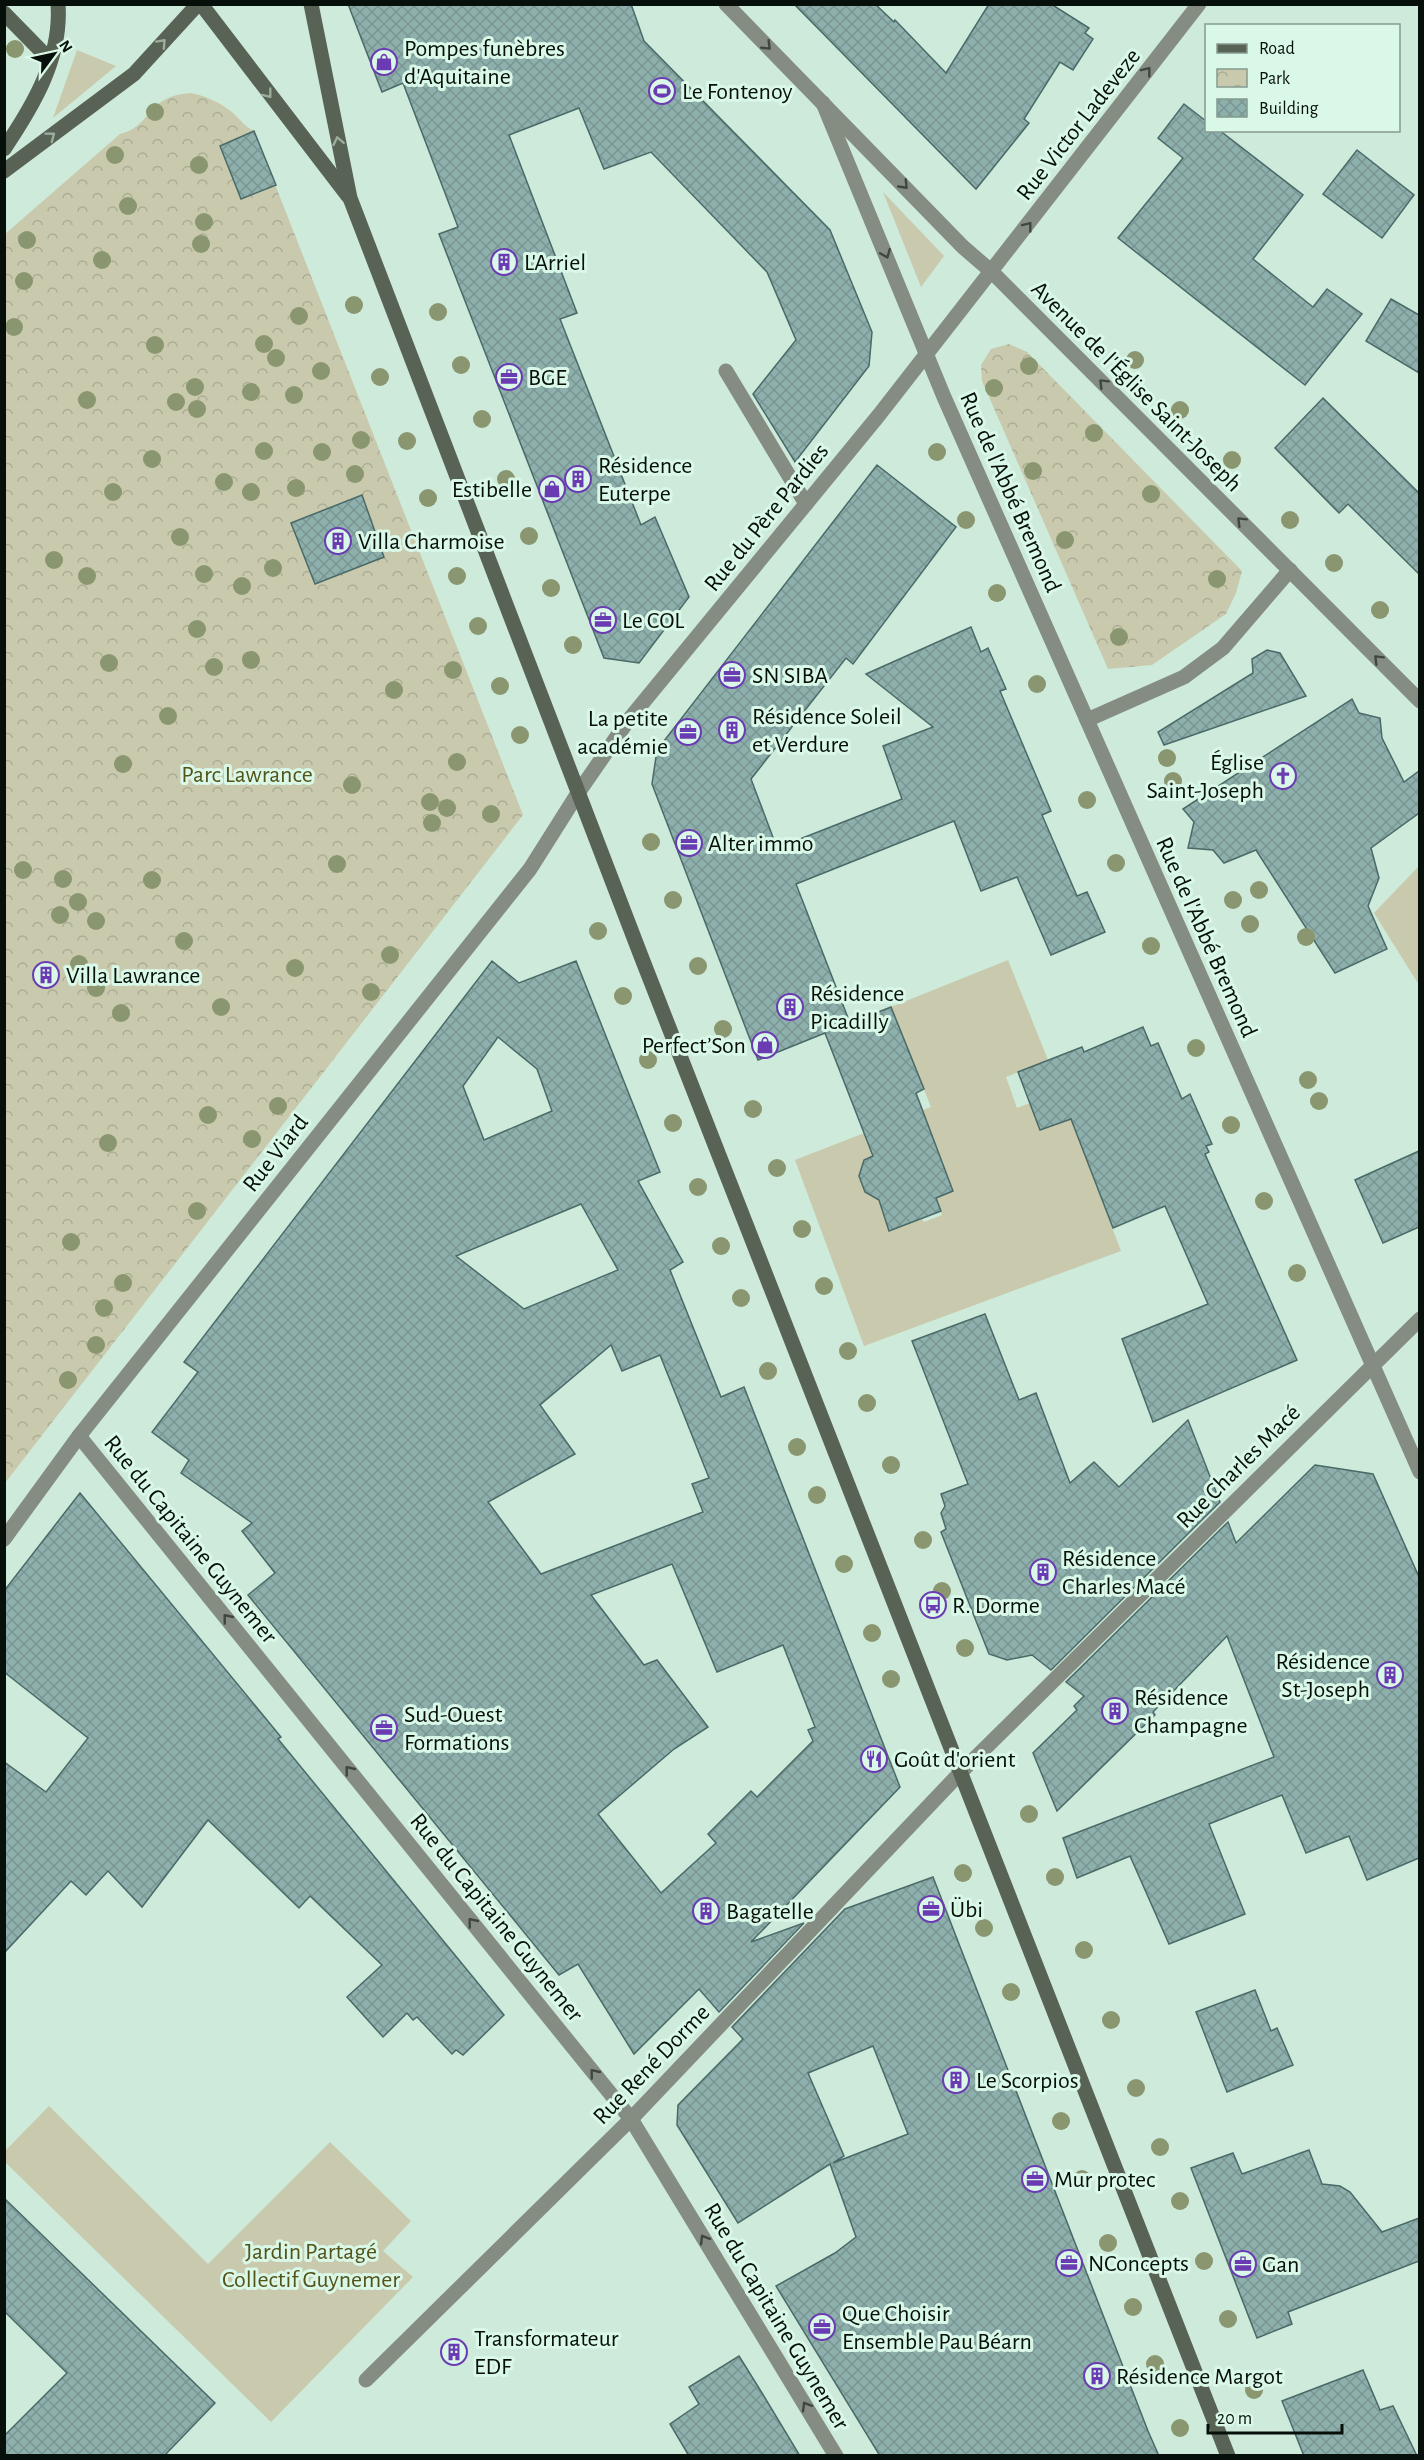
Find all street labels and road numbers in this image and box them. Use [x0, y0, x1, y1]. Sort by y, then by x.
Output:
street label: Rue Victor Ladeveze [1012, 44, 1145, 205]
street label: Avenue de l'Église Saint-Joseph [1026, 275, 1248, 497]
street label: Rue de l'Abbé Bremond [955, 389, 1065, 596]
street label: Rue du Père Pardies [700, 439, 834, 596]
street label: Rue de l'Abbé Bremond [1151, 834, 1261, 1041]
street label: Rue Viard [238, 1111, 313, 1197]
street label: Rue Charles Macé [1172, 1400, 1305, 1533]
street label: Rue du Capitaine Guynemer [99, 1431, 281, 1648]
street label: Rue du Capitaine Guynemer [405, 1809, 587, 2026]
street label: Rue René Dorme [589, 2000, 715, 2129]
street label: Rue du Capitaine Guynemer [699, 2199, 853, 2434]

